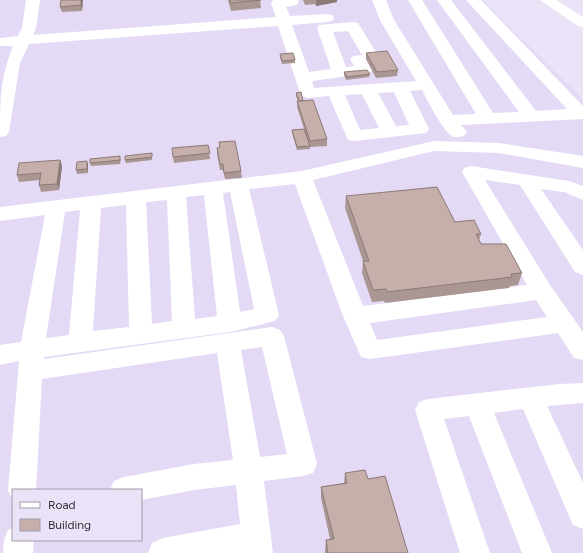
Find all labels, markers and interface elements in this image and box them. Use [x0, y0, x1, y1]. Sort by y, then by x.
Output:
legend [12, 489, 142, 541]
text: Road [48, 498, 76, 512]
text: Building [48, 518, 91, 532]

